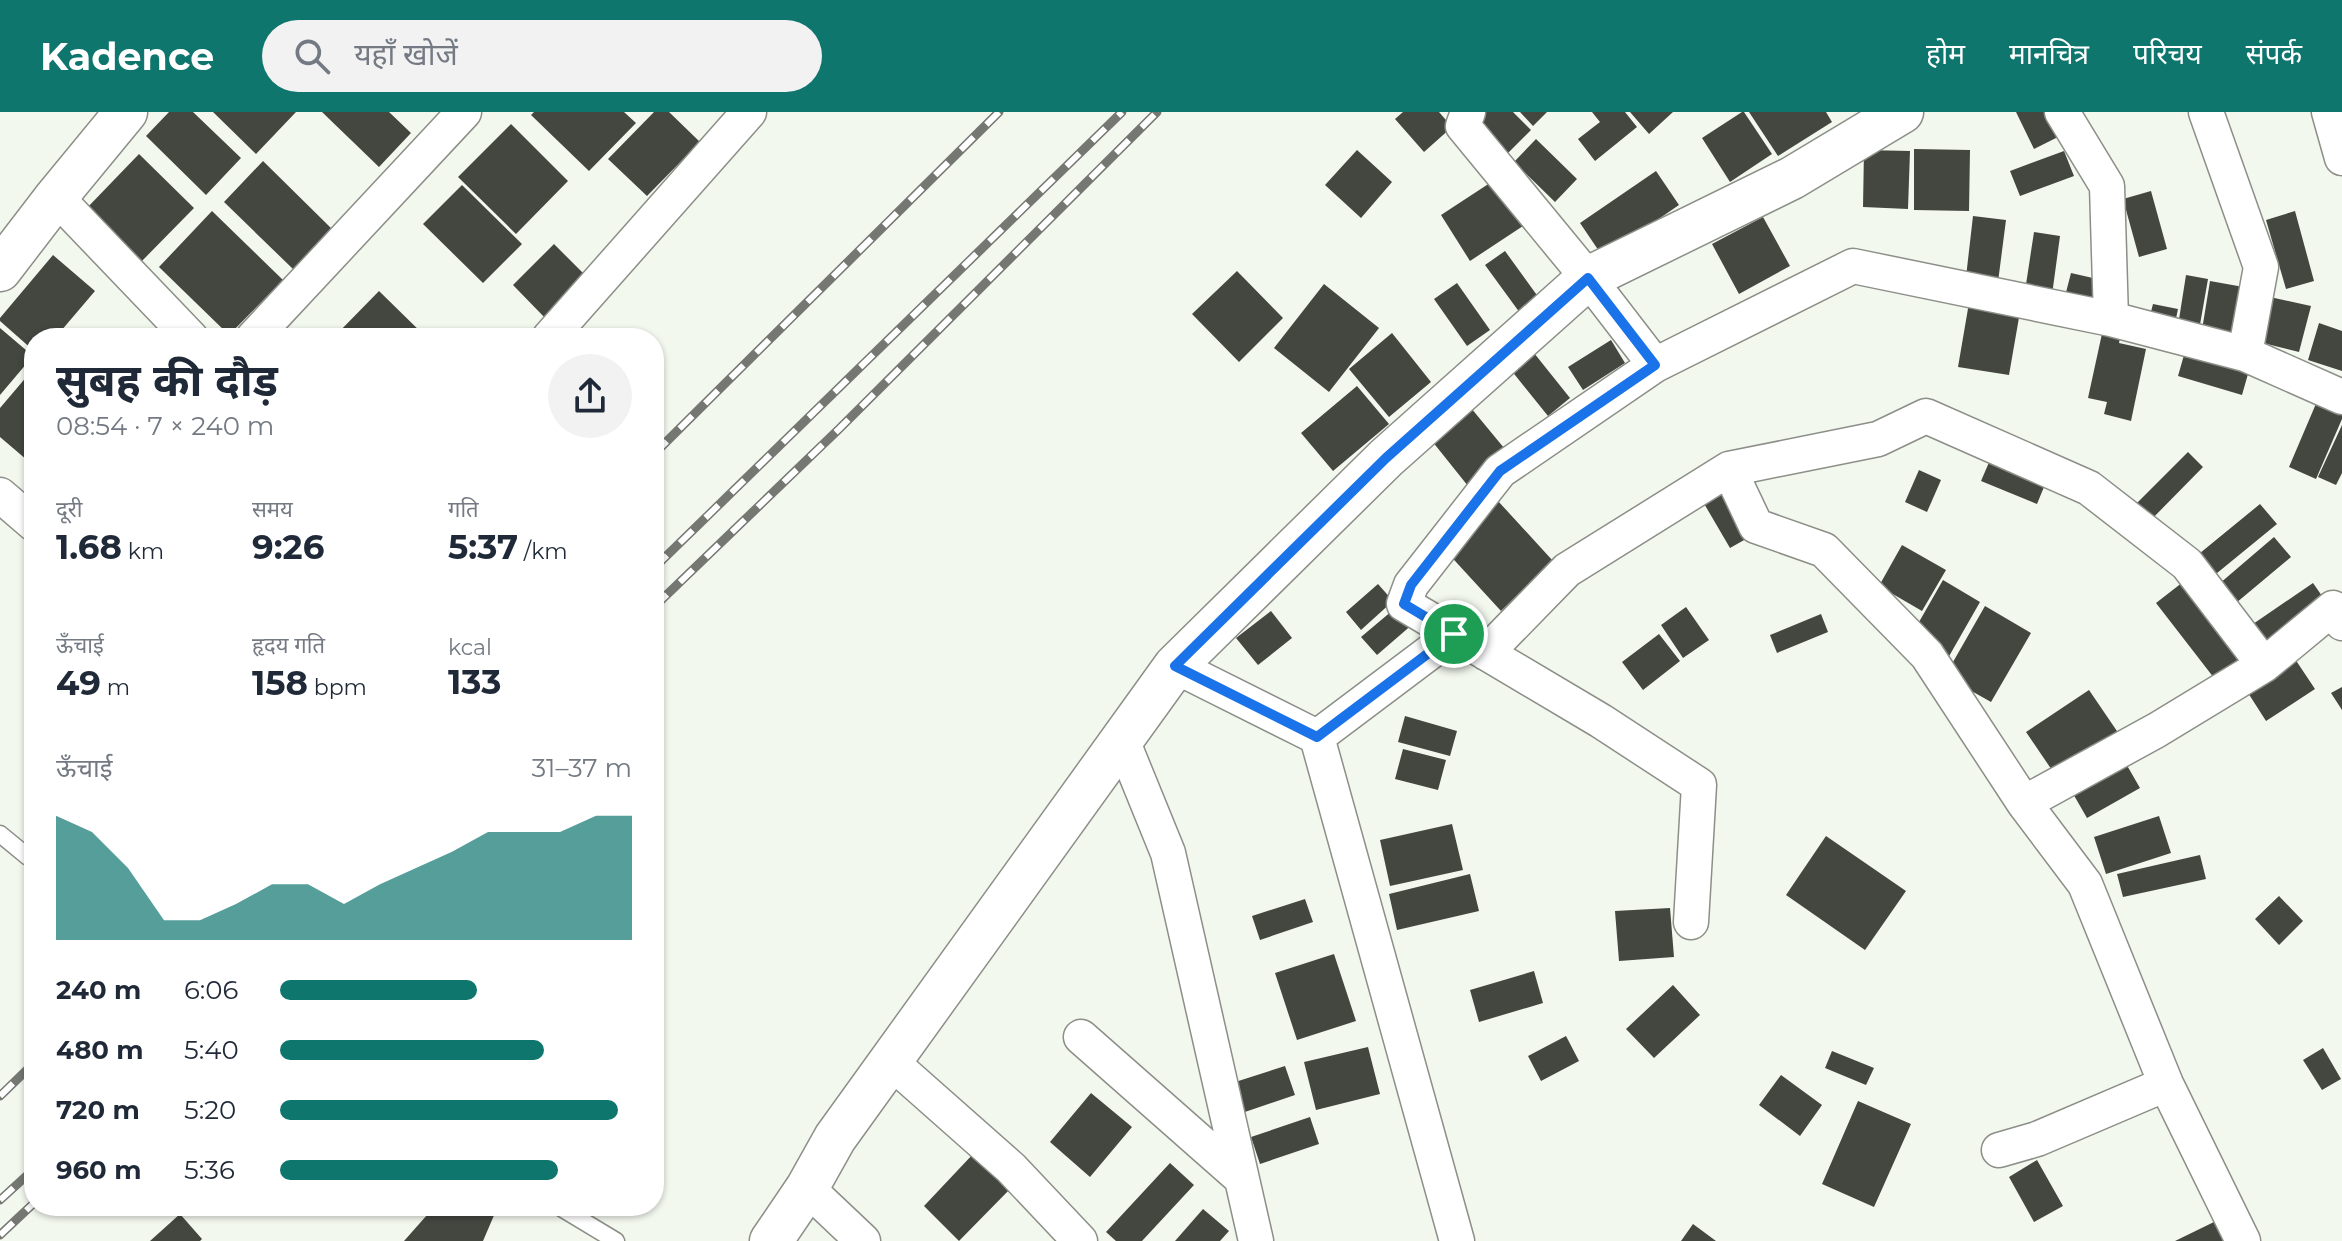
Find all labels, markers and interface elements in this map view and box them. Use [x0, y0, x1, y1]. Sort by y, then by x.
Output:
search box [262, 20, 822, 92]
text: Kadence [40, 33, 214, 80]
icon: search [290, 34, 334, 78]
text: यहाँ खोजें [354, 36, 458, 73]
text: होम [1926, 37, 1965, 71]
text: मानचित्र [2009, 37, 2089, 71]
text: परिचय [2133, 37, 2202, 71]
text: संपर्क [2246, 37, 2302, 71]
text: सुबह की दौड़ [56, 353, 278, 407]
button: share [548, 354, 632, 438]
text: 08:54 · 7 × 240 m [56, 410, 274, 442]
text: दूरी [56, 496, 82, 523]
text: समय [252, 496, 293, 523]
text: गति [448, 496, 479, 523]
text: 1.68 [56, 526, 122, 568]
text: 9:26 [252, 526, 324, 568]
text: 5:37 [448, 526, 518, 568]
text: km [122, 538, 164, 565]
text: /km [518, 538, 568, 565]
pin [1420, 600, 1488, 668]
icon: arrive [1432, 612, 1476, 656]
text: ऊँचाई [56, 632, 104, 659]
text: हृदय गति [252, 632, 325, 659]
text: kcal [448, 634, 492, 661]
text: 133 [448, 661, 501, 703]
text: 49 [56, 662, 101, 704]
text: 158 [252, 662, 308, 704]
text: m [101, 674, 130, 701]
text: bpm [308, 674, 367, 701]
text: ऊँचाई [56, 752, 112, 784]
text: 31–37 m [531, 752, 632, 784]
text: 240 m [56, 974, 141, 1006]
text: 6:06 [184, 974, 238, 1006]
text: 480 m [56, 1034, 144, 1066]
text: 5:40 [184, 1034, 239, 1066]
text: 720 m [56, 1094, 140, 1126]
text: 5:20 [184, 1094, 236, 1126]
text: 960 m [56, 1154, 141, 1186]
text: 5:36 [184, 1154, 235, 1186]

